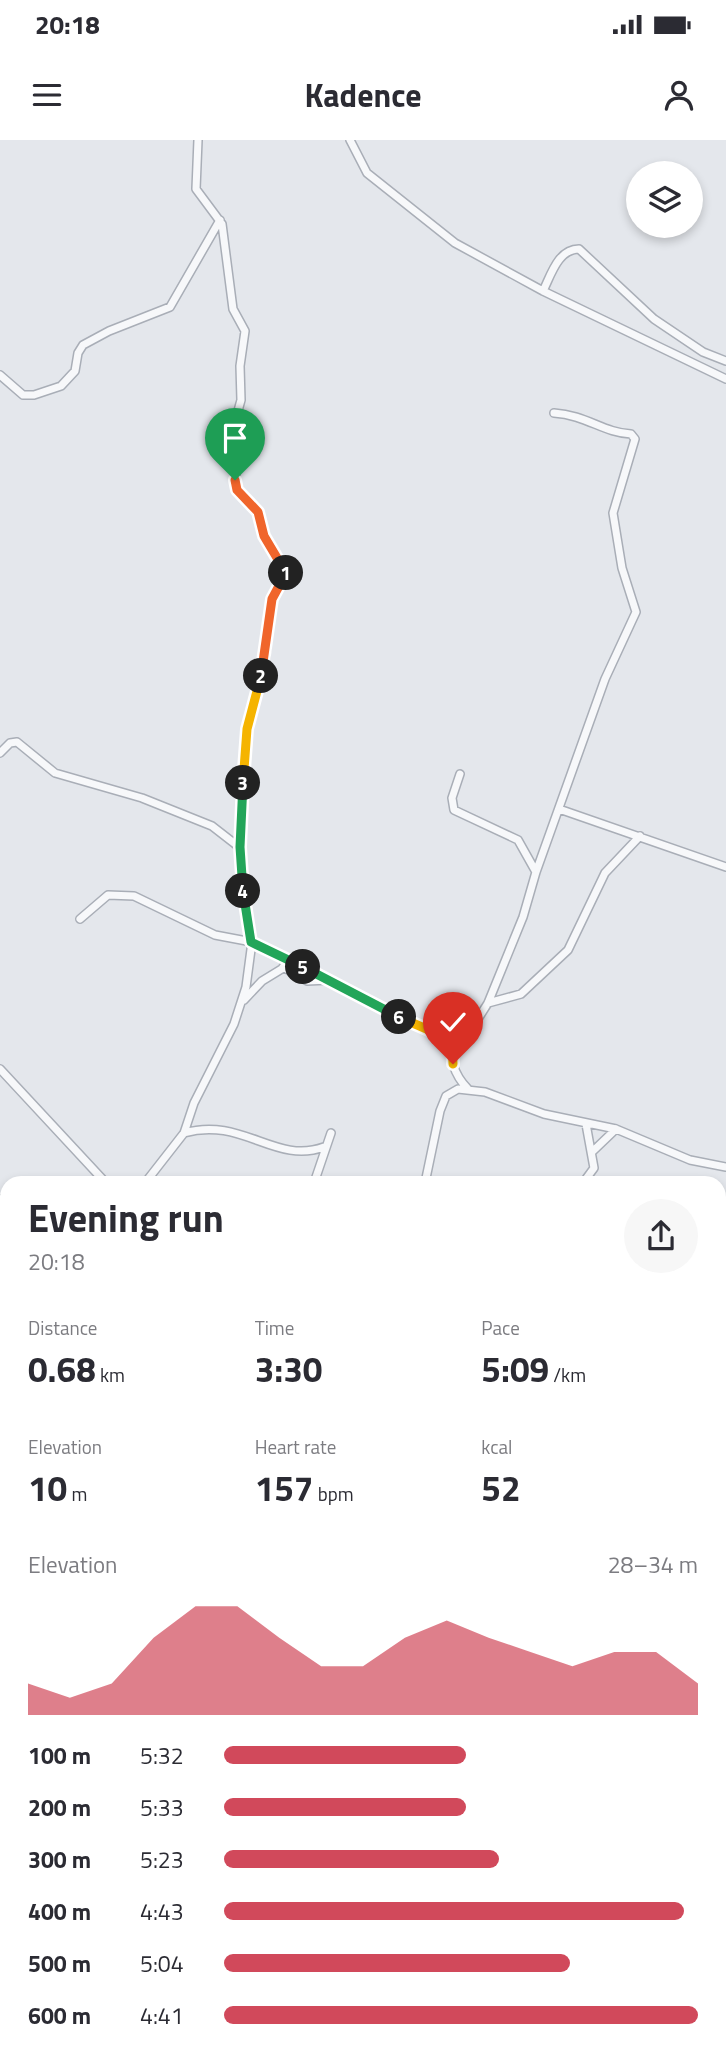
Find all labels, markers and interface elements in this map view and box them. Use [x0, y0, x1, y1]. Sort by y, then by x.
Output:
text: 20:18 [35, 5, 100, 44]
text: Kadence [304, 71, 422, 119]
icon: menu [28, 76, 66, 114]
icon: person [660, 76, 698, 114]
map controls [626, 161, 703, 238]
button: layers [626, 161, 703, 238]
pin [205, 408, 265, 480]
icon: arrive [216, 419, 254, 457]
pin: 1 [268, 556, 304, 590]
text: 1 [280, 558, 291, 587]
pin: 2 [244, 658, 278, 694]
text: 2 [255, 661, 266, 690]
pin: 3 [226, 766, 260, 800]
text: 3 [237, 768, 248, 797]
pin: 4 [226, 874, 260, 908]
text: 4 [237, 876, 248, 905]
pin: 5 [286, 950, 320, 984]
text: 5 [297, 952, 308, 981]
pin [423, 992, 483, 1064]
pin: 6 [382, 1000, 416, 1034]
text: 6 [393, 1002, 404, 1031]
icon: check [434, 1003, 472, 1041]
text: Evening run [28, 1189, 224, 1247]
button: share [624, 1199, 698, 1273]
text: 20:18 [28, 1244, 85, 1279]
text: Distance [28, 1313, 97, 1342]
text: Time [255, 1313, 294, 1342]
text: Pace [481, 1313, 520, 1342]
text: 0.68 [28, 1342, 96, 1396]
text: 3:30 [255, 1342, 322, 1396]
text: 5:09 [481, 1342, 549, 1396]
text: km [96, 1360, 125, 1389]
text: /km [549, 1360, 586, 1389]
text: Elevation [28, 1432, 102, 1461]
text: Heart rate [255, 1432, 336, 1461]
text: kcal [481, 1432, 512, 1461]
text: 10 [28, 1461, 67, 1515]
text: 157 [255, 1461, 313, 1515]
text: 52 [481, 1461, 521, 1515]
text: m [67, 1479, 87, 1508]
text: bpm [313, 1479, 354, 1508]
text: Elevation [28, 1547, 117, 1582]
text: 28–34 m [608, 1547, 698, 1582]
text: 100 m [28, 1738, 91, 1773]
text: 5:32 [140, 1738, 184, 1773]
text: 200 m [28, 1790, 91, 1825]
text: 5:33 [140, 1790, 184, 1825]
text: 300 m [28, 1842, 91, 1877]
text: 5:23 [140, 1842, 184, 1877]
text: 400 m [28, 1894, 91, 1929]
text: 4:43 [140, 1894, 184, 1929]
text: 500 m [28, 1946, 91, 1981]
text: 5:04 [140, 1946, 184, 1981]
text: 600 m [28, 1998, 91, 2033]
text: 4:41 [140, 1998, 184, 2033]

